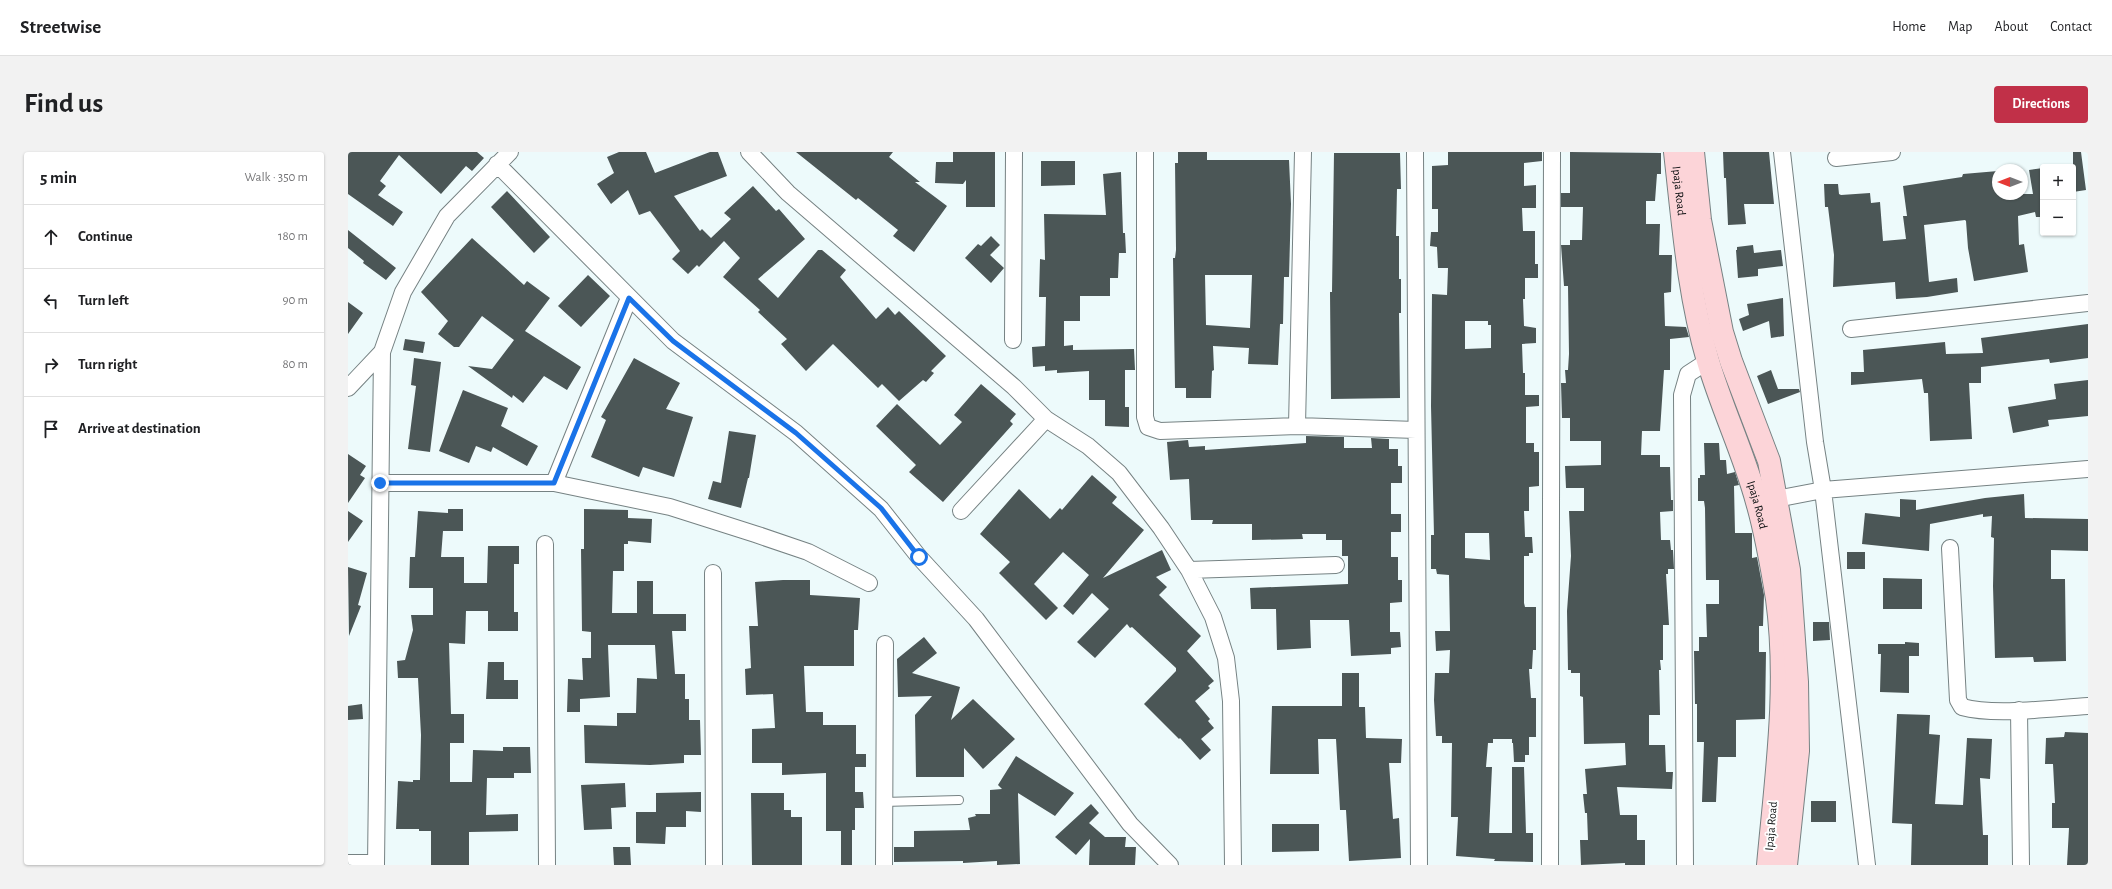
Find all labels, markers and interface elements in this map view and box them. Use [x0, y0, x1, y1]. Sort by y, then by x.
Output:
text: Streetwise [20, 18, 101, 37]
text: Home [1892, 20, 1926, 34]
text: Map [1948, 20, 1972, 34]
text: About [1994, 20, 2028, 34]
text: Contact [2050, 20, 2092, 34]
button: Directions [1994, 86, 2088, 123]
text: Find us [24, 90, 103, 118]
north arrow [1992, 164, 2028, 200]
map controls [2040, 164, 2076, 236]
button: + [2040, 164, 2076, 200]
street label: Ipaja Road [1671, 165, 1688, 216]
text: 5 min [40, 169, 77, 186]
text: Walk · 350 m [244, 171, 308, 184]
button: − [2040, 200, 2076, 236]
icon: ahead [40, 226, 62, 248]
text: Continue [78, 229, 133, 244]
text: 180 m [278, 230, 308, 243]
icon: left [40, 290, 62, 312]
text: Turn left [78, 293, 129, 308]
text: 90 m [282, 294, 308, 307]
icon: right [40, 354, 62, 376]
text: Turn right [78, 357, 137, 372]
text: 80 m [282, 358, 308, 371]
icon: arrive [40, 418, 62, 440]
text: Arrive at destination [78, 421, 201, 436]
route end [371, 474, 389, 492]
street label: Ipaja Road [1745, 479, 1770, 530]
route start [910, 548, 928, 566]
street label: Ipaja Road [1763, 801, 1780, 851]

